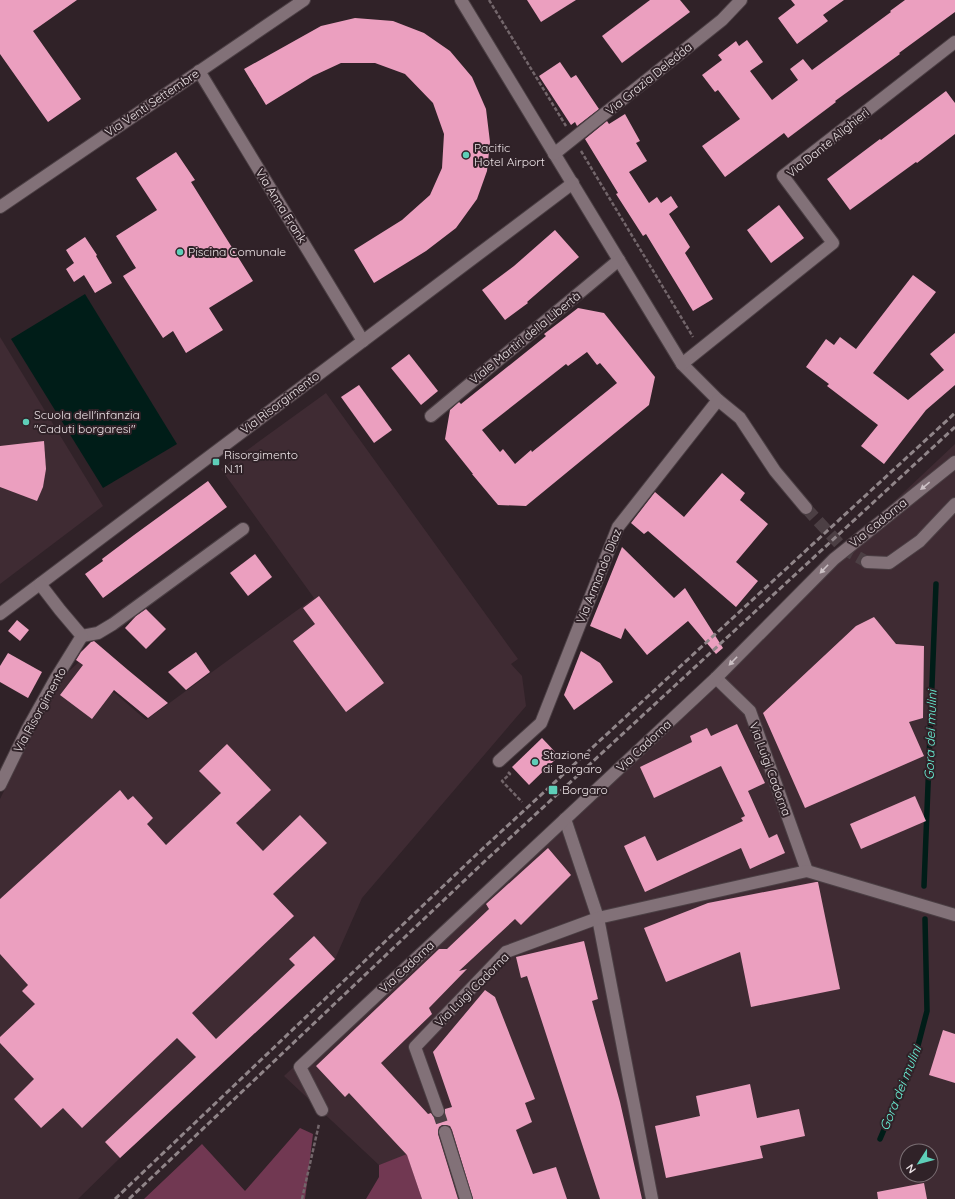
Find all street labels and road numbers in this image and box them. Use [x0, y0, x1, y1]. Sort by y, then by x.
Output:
street label: Via Grazia Deledda [602, 39, 695, 118]
street label: Via Venti Settembre [102, 65, 202, 140]
street label: Via Dante Alighieri [783, 105, 872, 181]
street label: Via Anna Frank [253, 166, 310, 246]
street label: Viale Martiri della Libertà [466, 288, 583, 387]
street label: Via Risorgimento [237, 368, 322, 437]
street label: Via Cadorna [846, 495, 909, 550]
street label: Via Armando Diaz [573, 526, 624, 625]
street label: Via Risorgimento [10, 665, 69, 755]
street label: Via Cadorna [613, 716, 674, 775]
street label: Via Luigi Cadorna [747, 720, 794, 818]
street label: Via Cadorna [376, 937, 437, 996]
street label: Via Luigi Cadorna [431, 949, 512, 1030]

